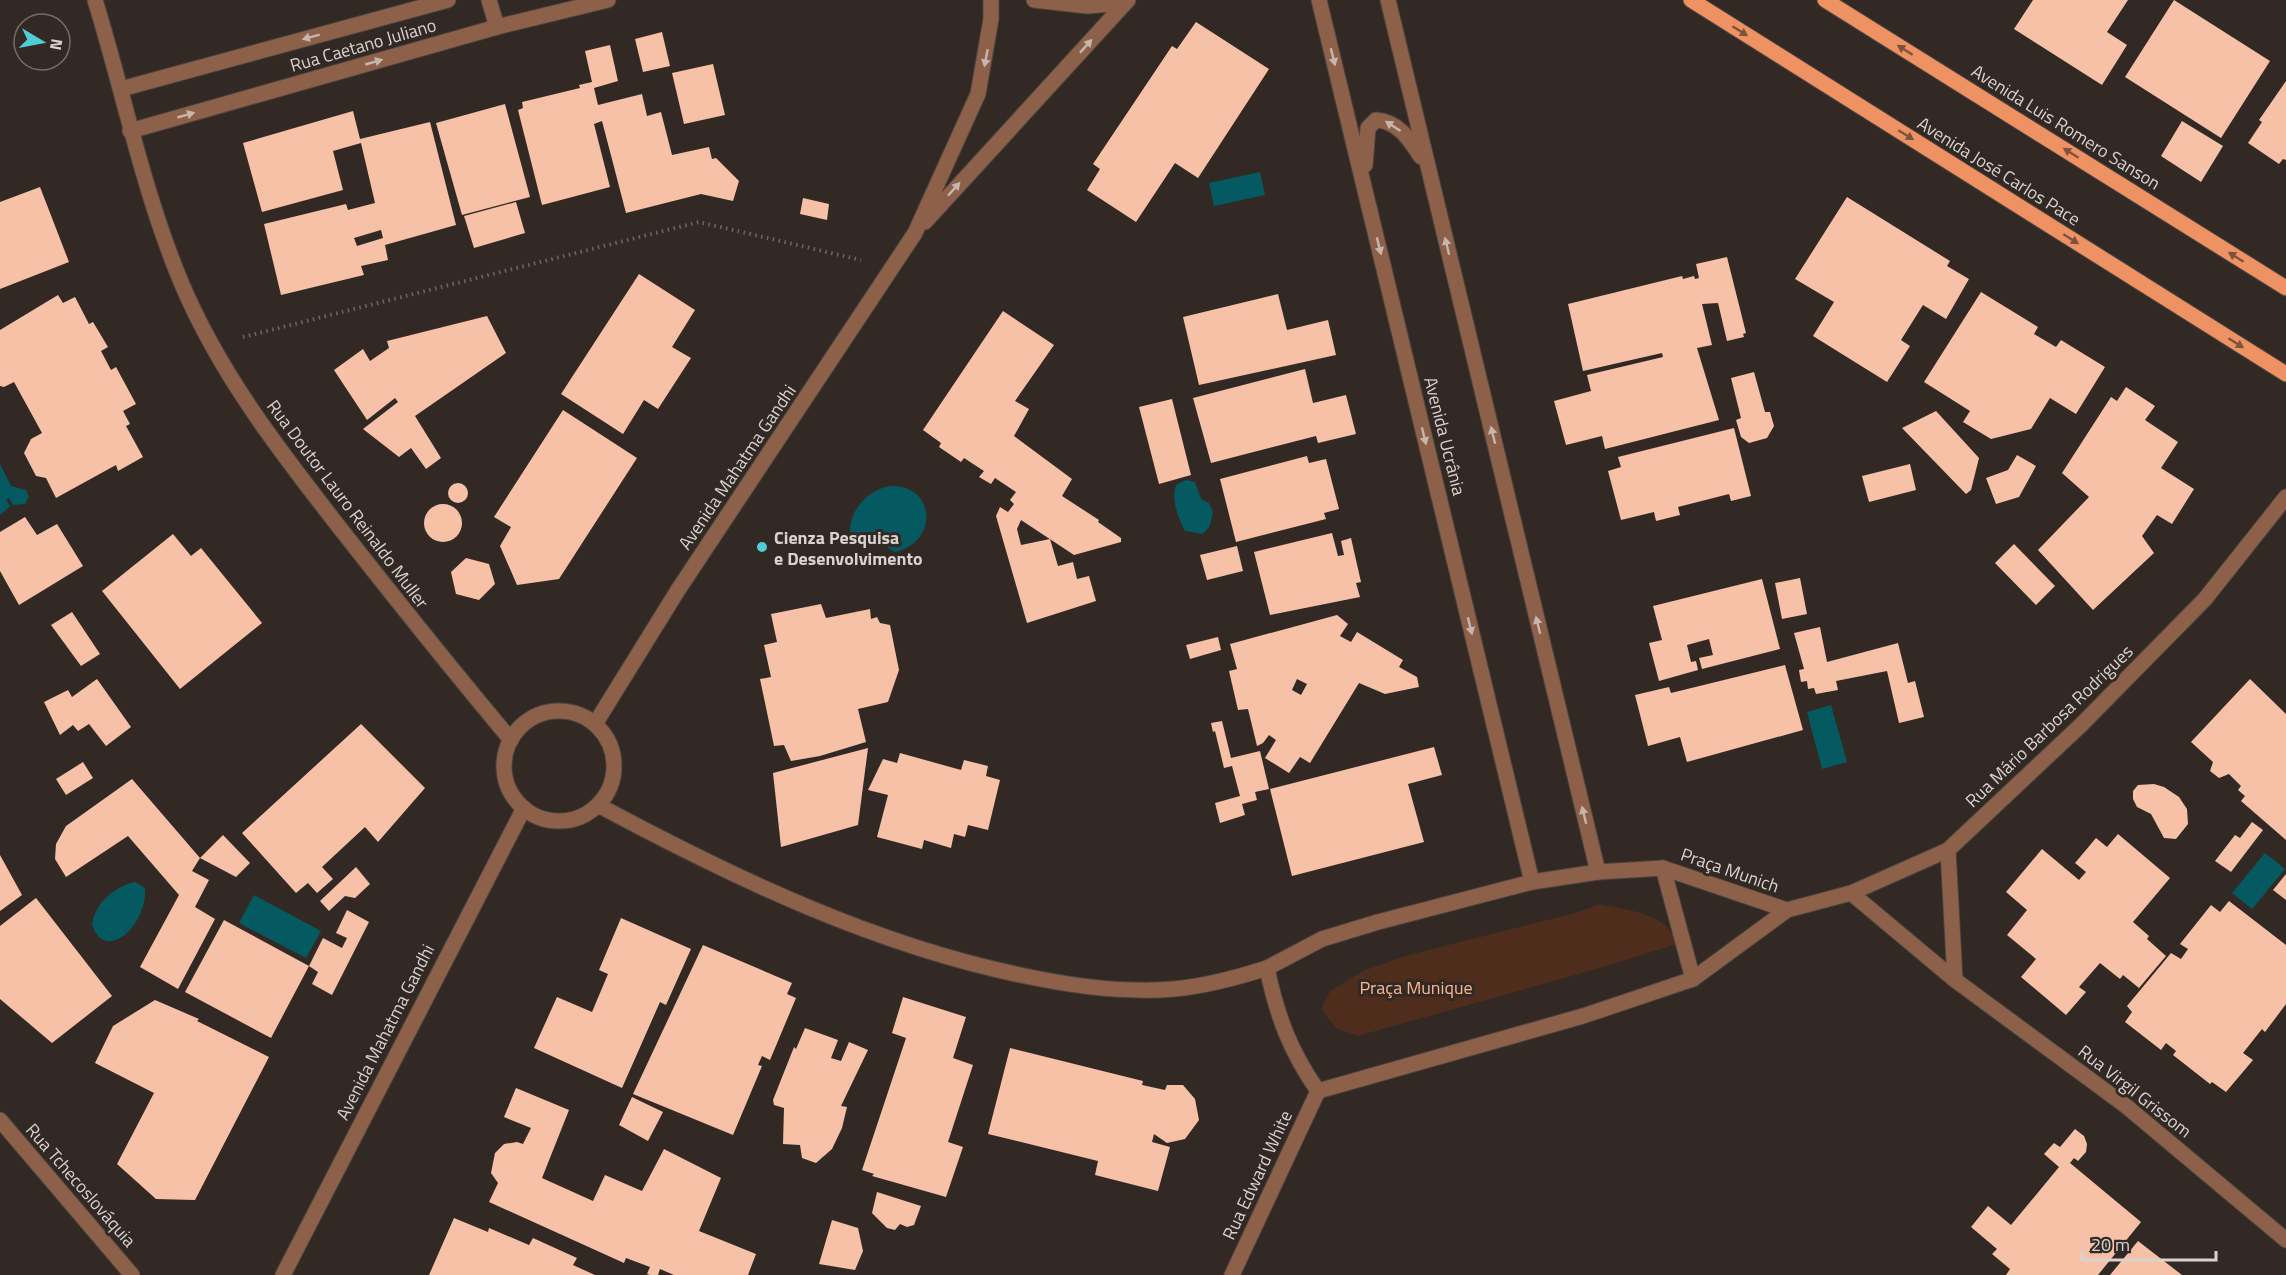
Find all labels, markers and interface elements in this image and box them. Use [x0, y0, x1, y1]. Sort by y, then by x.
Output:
street label: Rua Caetano Juliano [287, 11, 439, 79]
north arrow [12, 12, 72, 72]
one-way arrow [1732, 26, 1749, 37]
one-way arrow [302, 33, 320, 43]
text: N [44, 37, 70, 52]
one-way arrow [1079, 38, 1093, 53]
one-way arrow [1897, 45, 1913, 56]
one-way arrow [1328, 48, 1338, 66]
one-way arrow [981, 49, 990, 68]
one-way arrow [365, 57, 383, 66]
street label: Avenida Luis Romero Sanson [1966, 58, 2166, 196]
one-way arrow [177, 110, 195, 119]
street label: Avenida José Carlos Pace [1912, 110, 2086, 232]
one-way arrow [1385, 120, 1401, 131]
one-way arrow [1897, 129, 1913, 141]
one-way arrow [2063, 148, 2079, 159]
one-way arrow [947, 182, 961, 197]
one-way arrow [2063, 233, 2079, 244]
one-way arrow [1374, 237, 1384, 256]
one-way arrow [1442, 237, 1452, 255]
one-way arrow [2228, 251, 2244, 262]
one-way arrow [2228, 337, 2244, 348]
street label: Avenida Ucrânia [1417, 374, 1473, 498]
street label: Avenida Mahatma Gandhi [672, 379, 802, 555]
street label: Rua Doutor Lauro Reinaldo Muller [260, 394, 436, 614]
one-way arrow [1488, 426, 1497, 445]
one-way arrow [1420, 427, 1430, 445]
place label: Cienza Pesquisa e Desenvolvimento [774, 524, 923, 572]
marker: Cienza Pesquisa e Desenvolvimento [755, 540, 769, 554]
one-way arrow [1466, 616, 1475, 635]
one-way arrow [1533, 616, 1543, 634]
street label: Rua Mário Barbosa Rodrigues [1959, 638, 2139, 814]
one-way arrow [1579, 805, 1588, 824]
street label: Praça Munich [1677, 841, 1783, 899]
street label: Avenida Mahatma Gandhi [329, 939, 441, 1125]
park label: Praça Munique [1359, 974, 1473, 1001]
street label: Rua Virgil Grissom [2072, 1038, 2198, 1144]
street label: Rua Edward White [1215, 1106, 1299, 1244]
street label: Rua Tchecoslováquia [19, 1117, 143, 1253]
scale bar [2082, 1224, 2216, 1262]
text: 20 m [2091, 1231, 2130, 1258]

